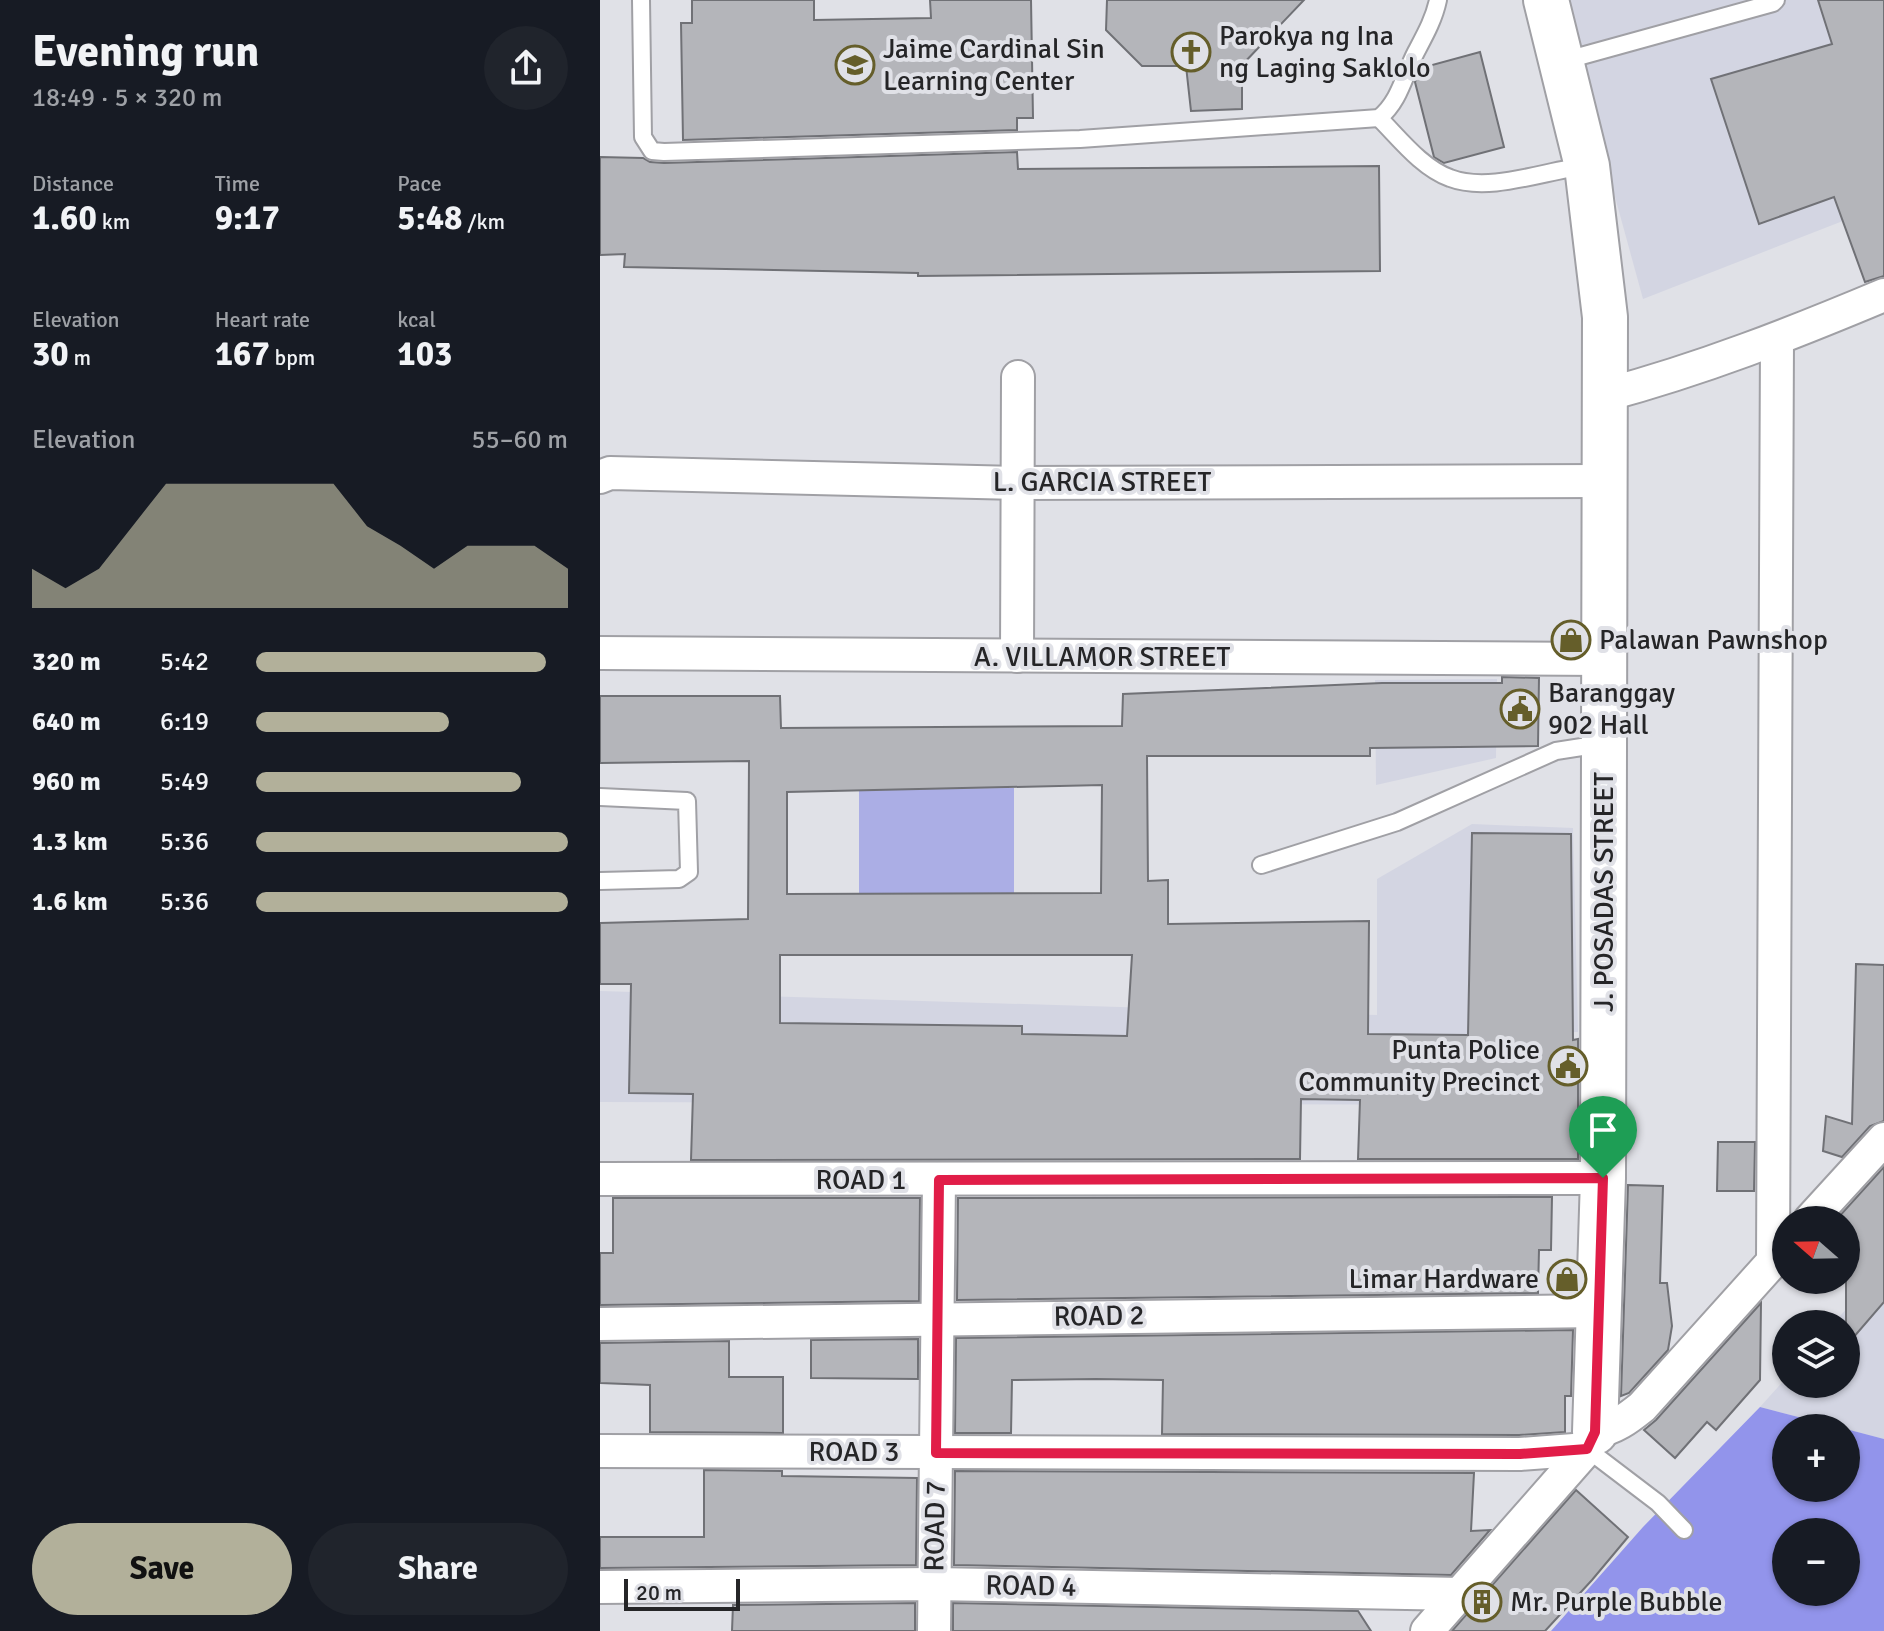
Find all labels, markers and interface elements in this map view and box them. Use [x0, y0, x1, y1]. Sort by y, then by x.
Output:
place label: Parokya ng Ina ng Laging Saklolo [1219, 19, 1431, 85]
text: Evening run [32, 25, 259, 79]
button: share [484, 26, 568, 110]
church icon: Parokya ng Ina ng Laging Saklolo [1170, 31, 1212, 73]
place label: Jaime Cardinal Sin Learning Center [883, 32, 1105, 98]
school or university icon: Jaime Cardinal Sin Learning Center [834, 44, 876, 86]
text: 18:49 · 5 × 320 m [32, 82, 223, 114]
text: Distance [32, 170, 114, 197]
text: Time [215, 170, 260, 197]
text: Pace [397, 170, 442, 197]
text: 1.60 [32, 197, 97, 239]
text: 9:17 [215, 197, 280, 239]
text: 5:48 [397, 197, 462, 239]
text: km [97, 208, 130, 235]
text: /km [462, 208, 505, 235]
text: Elevation [32, 306, 120, 333]
text: Heart rate [215, 306, 310, 333]
text: kcal [397, 306, 436, 333]
text: 30 [32, 333, 69, 375]
text: 167 [215, 333, 270, 375]
text: 103 [397, 333, 452, 375]
text: m [69, 344, 91, 371]
text: bpm [270, 344, 315, 371]
text: Elevation [32, 424, 136, 456]
text: 55–60 m [472, 424, 568, 456]
street label: L. GARCIA STREET [993, 465, 1212, 499]
shop icon: Palawan Pawnshop [1550, 619, 1592, 661]
place label: Palawan Pawnshop [1599, 623, 1828, 657]
street label: A. VILLAMOR STREET [974, 640, 1231, 674]
text: 320 m [32, 646, 101, 678]
text: 5:42 [160, 646, 209, 678]
place label: Baranggay 902 Hall [1548, 676, 1675, 742]
public building icon: Baranggay 902 Hall [1499, 688, 1541, 730]
text: 640 m [32, 706, 101, 738]
text: 6:19 [160, 706, 209, 738]
text: 960 m [32, 766, 101, 798]
text: 5:49 [160, 766, 209, 798]
street label: J. POSADAS STREET [1587, 772, 1621, 1012]
text: 1.3 km [32, 826, 108, 858]
text: 5:36 [160, 826, 209, 858]
text: 1.6 km [32, 886, 108, 918]
text: 5:36 [160, 886, 209, 918]
place label: Punta Police Community Precinct [1298, 1033, 1540, 1099]
public building icon: Punta Police Community Precinct [1547, 1045, 1589, 1087]
pin [1569, 1096, 1637, 1178]
icon: arrive [1581, 1108, 1625, 1152]
street label: ROAD 1 [815, 1163, 907, 1197]
north arrow [1772, 1206, 1860, 1294]
map controls [1772, 1206, 1860, 1606]
shop icon: Limar Hardware [1546, 1258, 1588, 1300]
place label: Limar Hardware [1348, 1262, 1539, 1296]
street label: ROAD 2 [1053, 1298, 1145, 1334]
button: layers [1772, 1310, 1860, 1398]
button: + [1772, 1414, 1860, 1502]
street label: ROAD 3 [808, 1435, 900, 1469]
street label: ROAD 7 [917, 1480, 953, 1572]
button: − [1772, 1518, 1860, 1606]
button: Save [32, 1523, 292, 1615]
button: Share [308, 1523, 568, 1615]
street label: ROAD 4 [985, 1568, 1077, 1604]
scale bar [624, 1575, 740, 1611]
text: 20 m [636, 1579, 682, 1606]
building icon: Mr. Purple Bubble [1461, 1581, 1503, 1623]
place label: Mr. Purple Bubble [1510, 1585, 1722, 1619]

